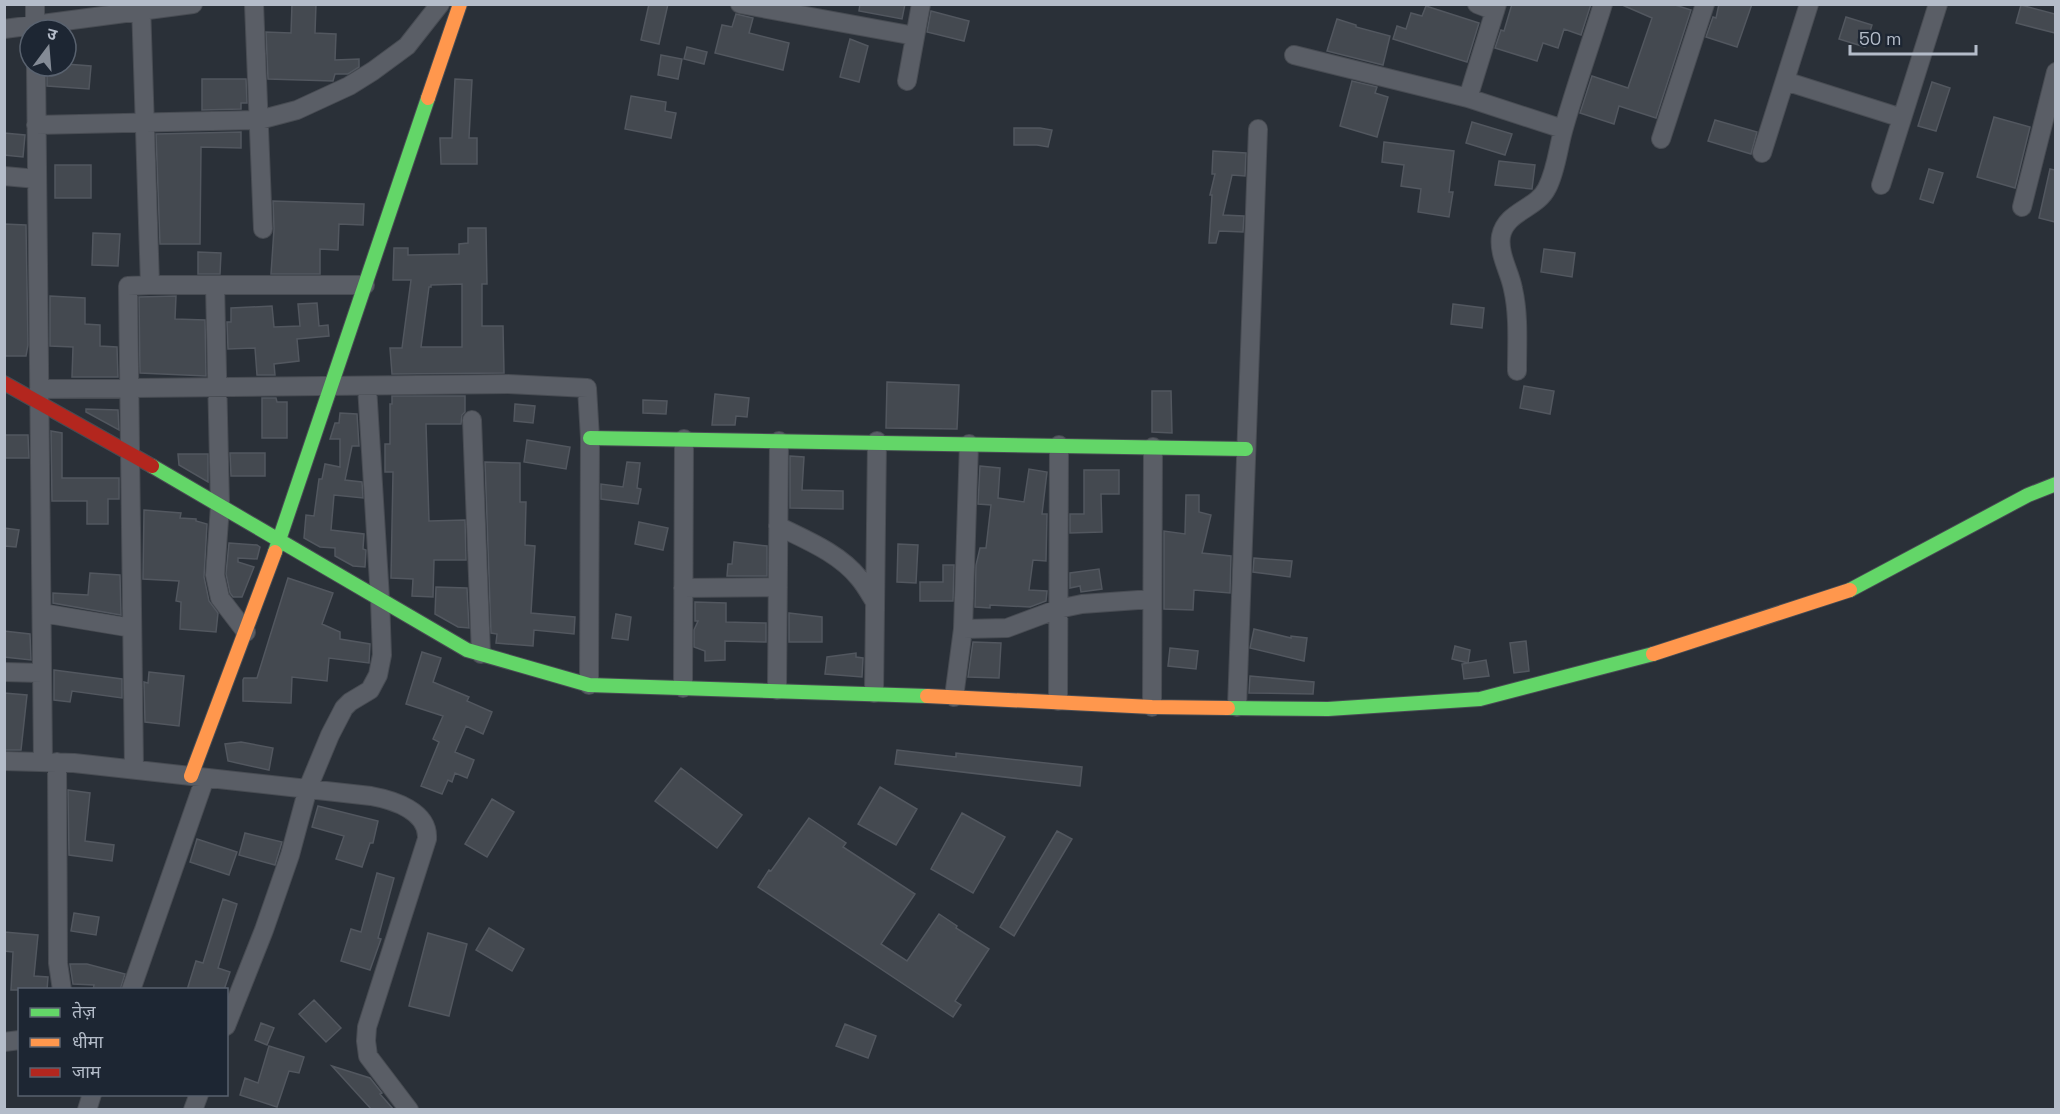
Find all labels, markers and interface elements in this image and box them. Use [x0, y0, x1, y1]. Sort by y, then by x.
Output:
north arrow [18, 18, 78, 78]
scale bar [1850, 18, 1976, 56]
text: उ [45, 23, 60, 46]
text: 50 m [1859, 27, 1901, 50]
legend [18, 988, 228, 1096]
text: तेज़ [72, 1000, 96, 1023]
text: धीमा [72, 1030, 103, 1053]
text: जाम [72, 1060, 102, 1083]

